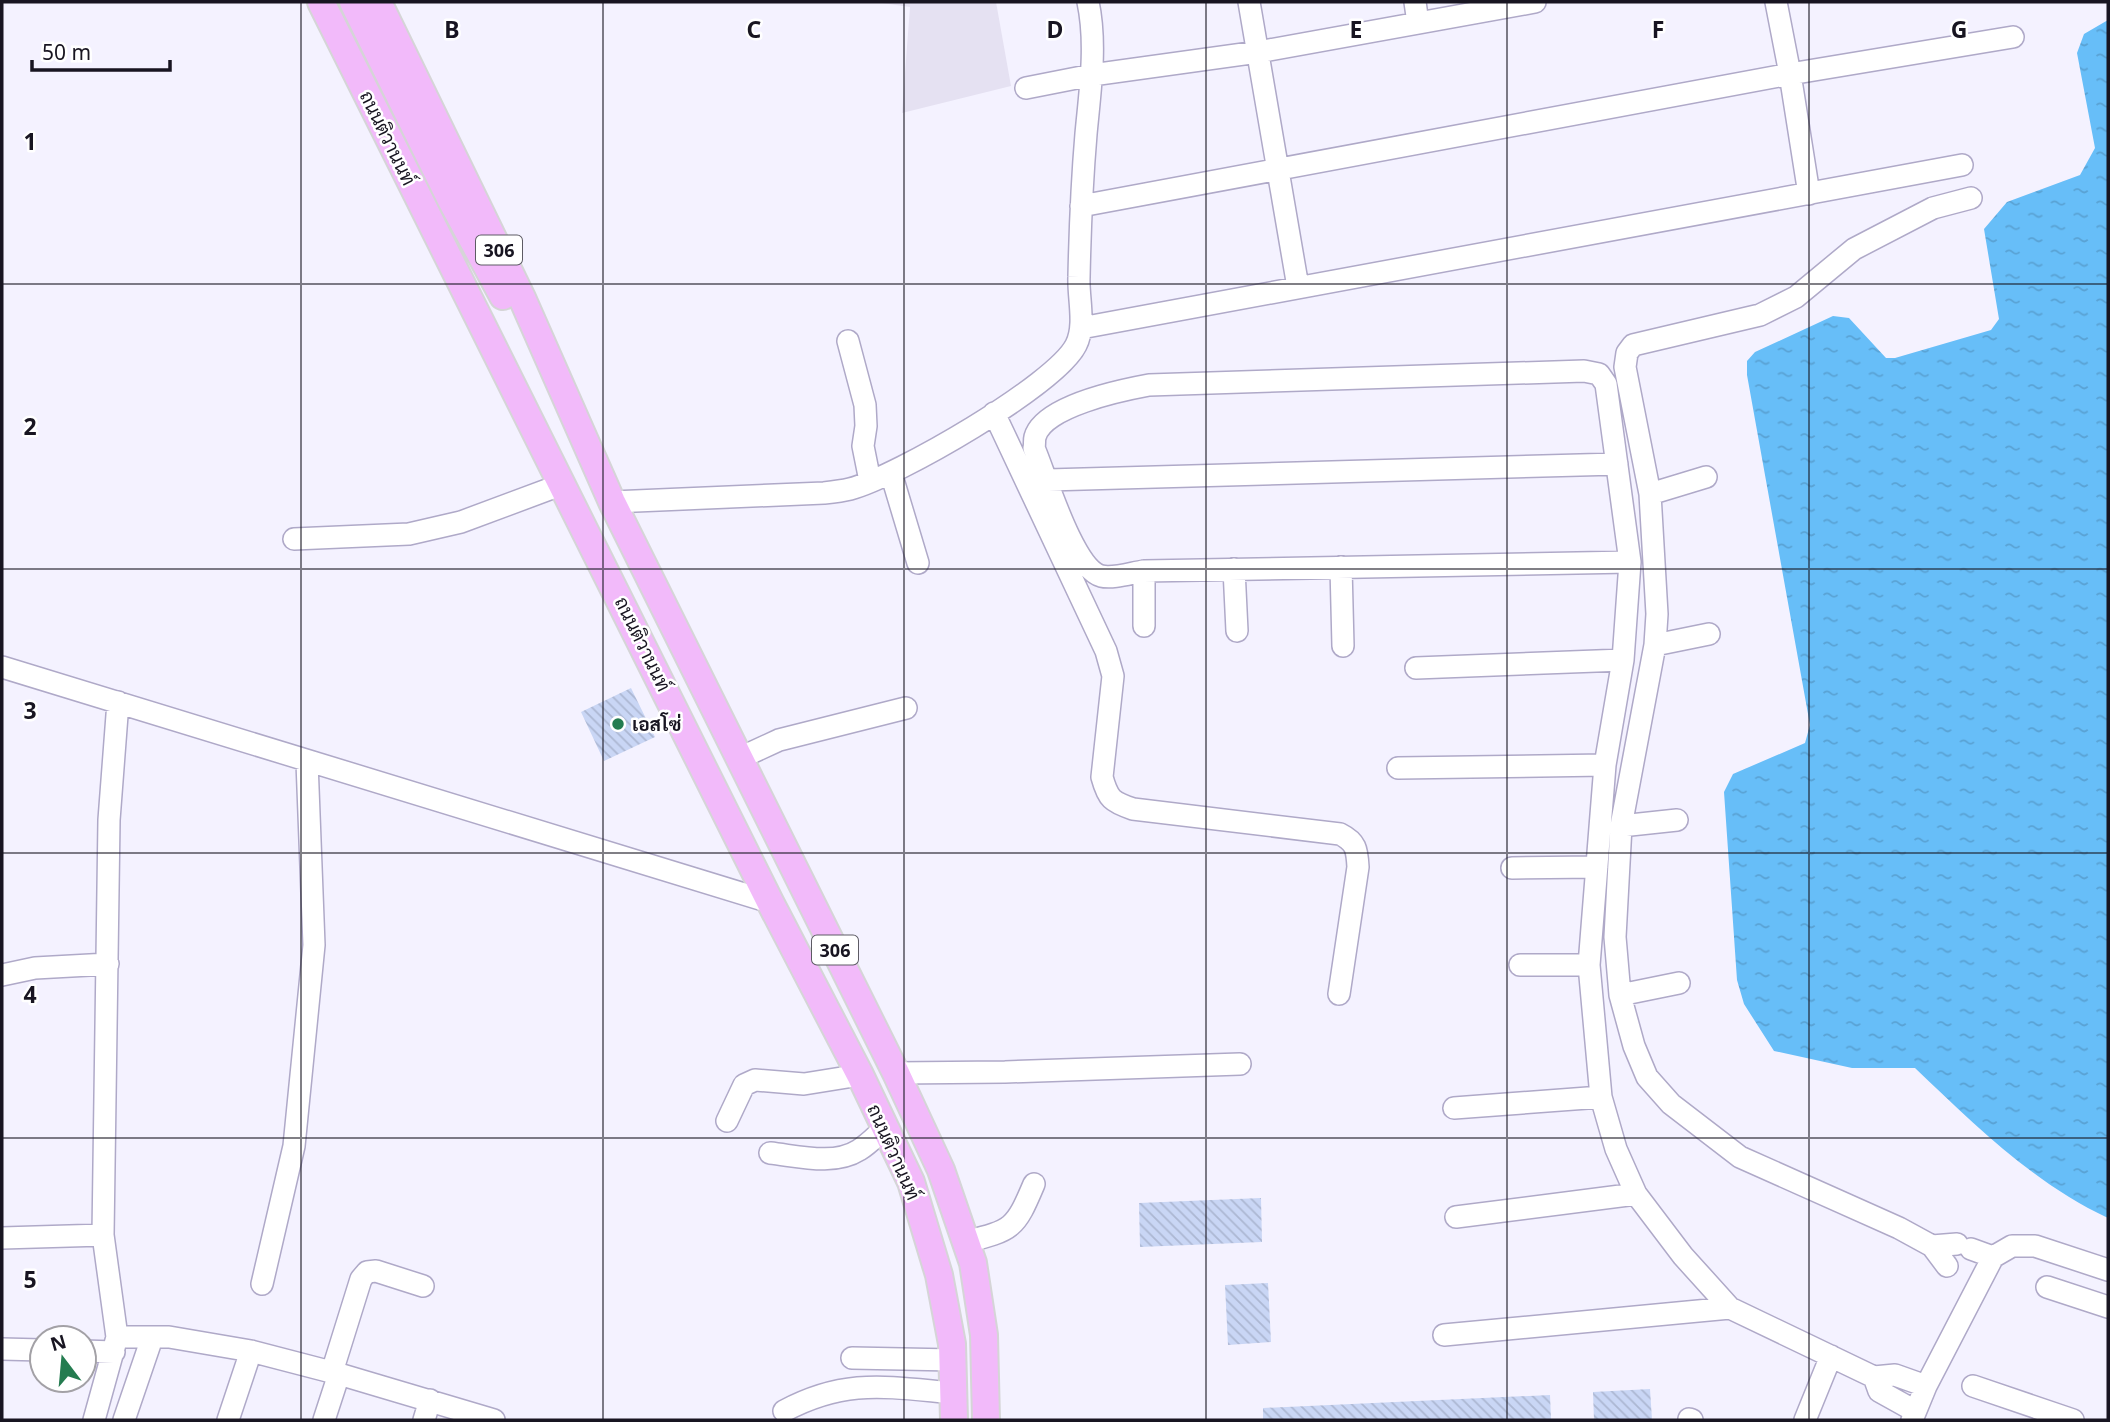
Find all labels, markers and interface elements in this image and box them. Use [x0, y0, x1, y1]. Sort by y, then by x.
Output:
text: B [444, 13, 460, 45]
text: C [747, 13, 762, 45]
text: D [1047, 13, 1063, 45]
text: E [1350, 13, 1362, 45]
text: F [1652, 13, 1664, 45]
text: G [1951, 13, 1967, 45]
scale bar [32, 28, 170, 72]
text: 50 m [42, 38, 91, 66]
street label: ถนนติวานนท์ [354, 86, 422, 190]
text: 1 [23, 125, 37, 157]
road number: 306 [476, 236, 522, 264]
text: 2 [23, 410, 37, 442]
street label: ถนนติวานนท์ [609, 592, 677, 696]
text: 3 [23, 694, 37, 726]
place label: เอสโซ่ [632, 711, 682, 737]
marker: เอสโซ่ [610, 716, 626, 732]
road number: 306 [812, 936, 858, 965]
text: 4 [23, 978, 37, 1010]
street label: ถนนติวานนท์ [861, 1100, 927, 1204]
text: 5 [23, 1263, 37, 1295]
north arrow [28, 1324, 98, 1394]
text: N [47, 1328, 69, 1357]

